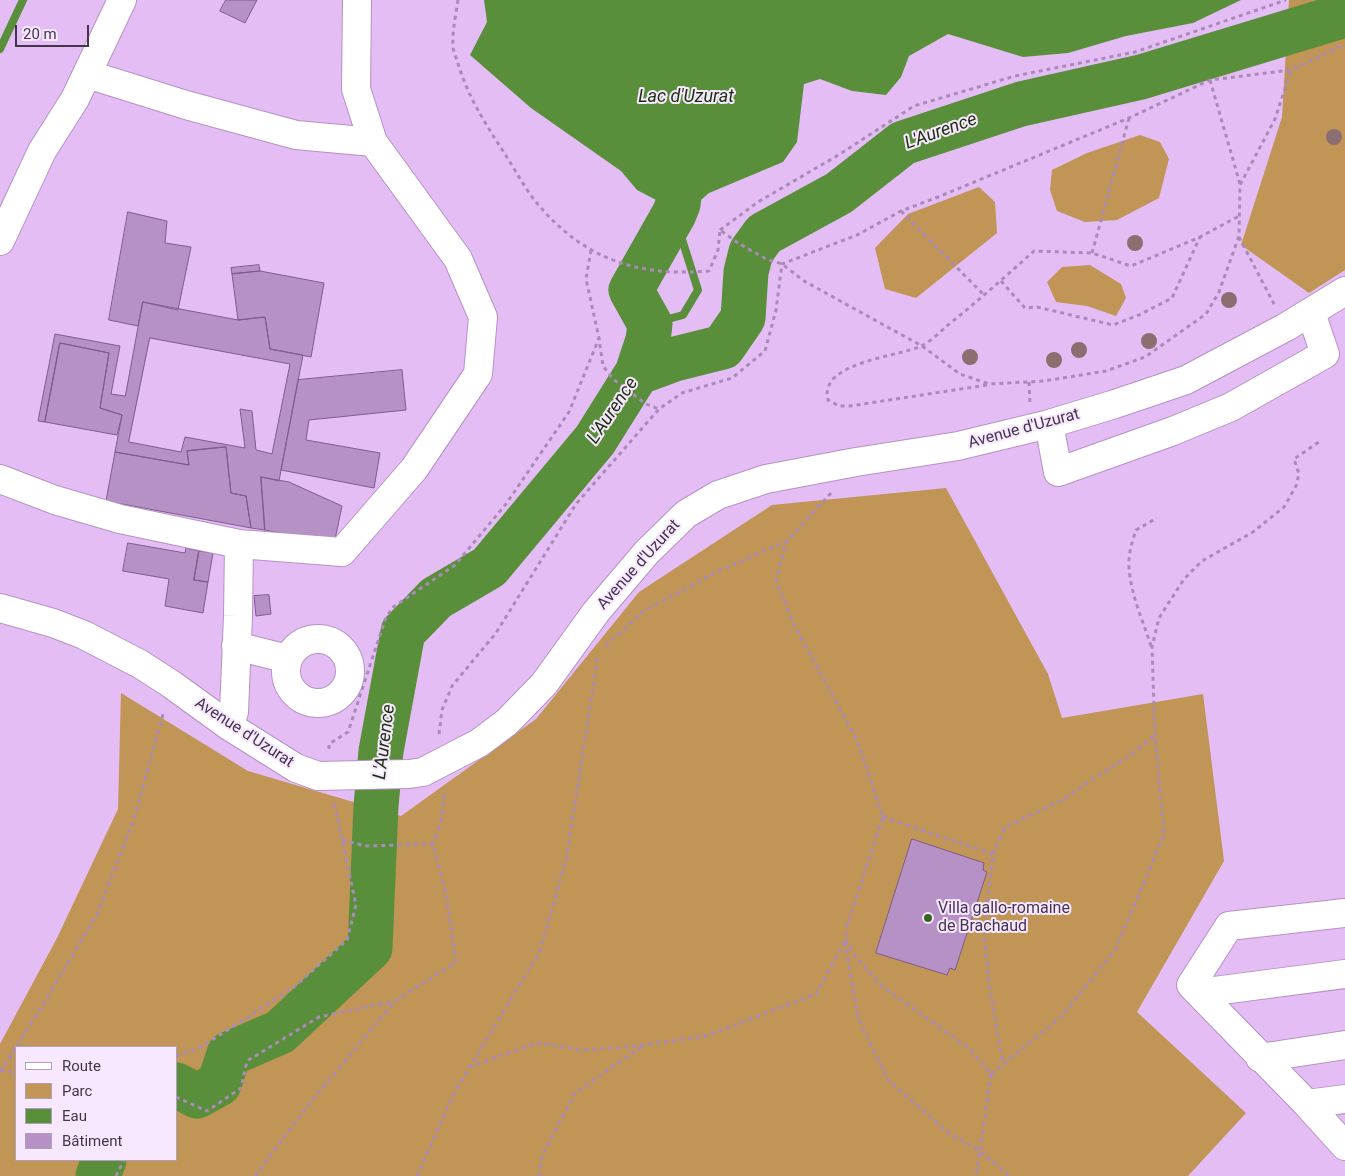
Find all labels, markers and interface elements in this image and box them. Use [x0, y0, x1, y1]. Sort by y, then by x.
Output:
scale bar [18, 15, 91, 47]
text: 20 m [23, 25, 57, 43]
water label: Lac d'Uzurat [638, 86, 734, 108]
water label: L'Aurence [902, 109, 980, 155]
water label: L'Aurence [583, 374, 643, 448]
street label: Avenue d'Uzurat [966, 405, 1082, 453]
street label: Avenue d'Uzurat [594, 516, 684, 614]
street label: Avenue d'Uzurat [191, 694, 297, 772]
water label: L'Aurence [370, 703, 400, 781]
place label: Villa gallo-romaine de Brachaud [938, 899, 1070, 937]
marker: Villa gallo-romaine de Brachaud [922, 912, 934, 924]
legend [15, 1046, 178, 1161]
text: Route [62, 1057, 101, 1075]
text: Parc [62, 1082, 92, 1100]
text: Eau [62, 1107, 87, 1125]
text: Bâtiment [62, 1132, 122, 1150]

